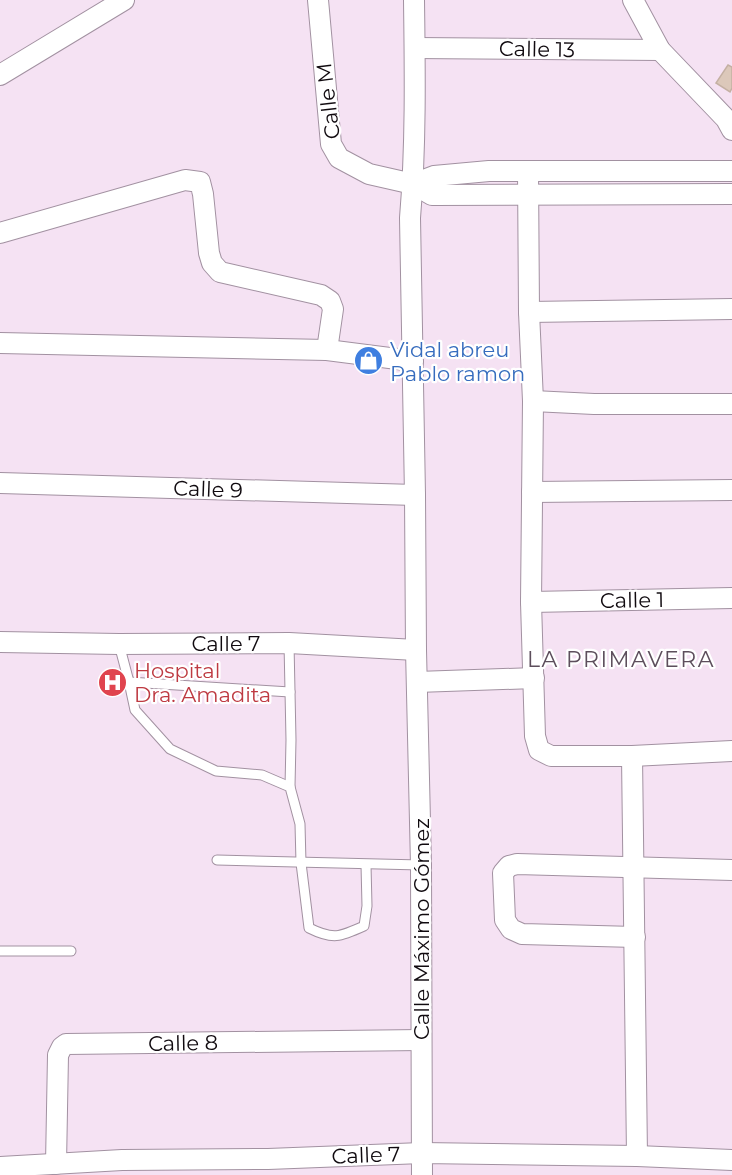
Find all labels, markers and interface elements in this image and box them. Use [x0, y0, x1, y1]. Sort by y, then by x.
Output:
street label: Calle 13 [499, 36, 575, 62]
street label: Calle M [311, 61, 345, 141]
place label: Vidal abreu Pablo ramon [390, 337, 525, 386]
shop icon: Vidal abreu Pablo ramon [353, 345, 385, 377]
street label: Calle 9 [173, 475, 243, 503]
street label: Calle 1 [600, 587, 664, 613]
street label: Calle 7 [192, 631, 260, 656]
district label: LA PRIMAVERA [527, 646, 715, 673]
place label: Hospital Dra. Amadita [134, 658, 271, 707]
hospital icon: Hospital Dra. Amadita [97, 666, 129, 698]
street label: Calle Máximo Gómez [409, 818, 434, 1040]
street label: Calle 8 [148, 1030, 218, 1056]
street label: Calle 7 [331, 1141, 401, 1169]

